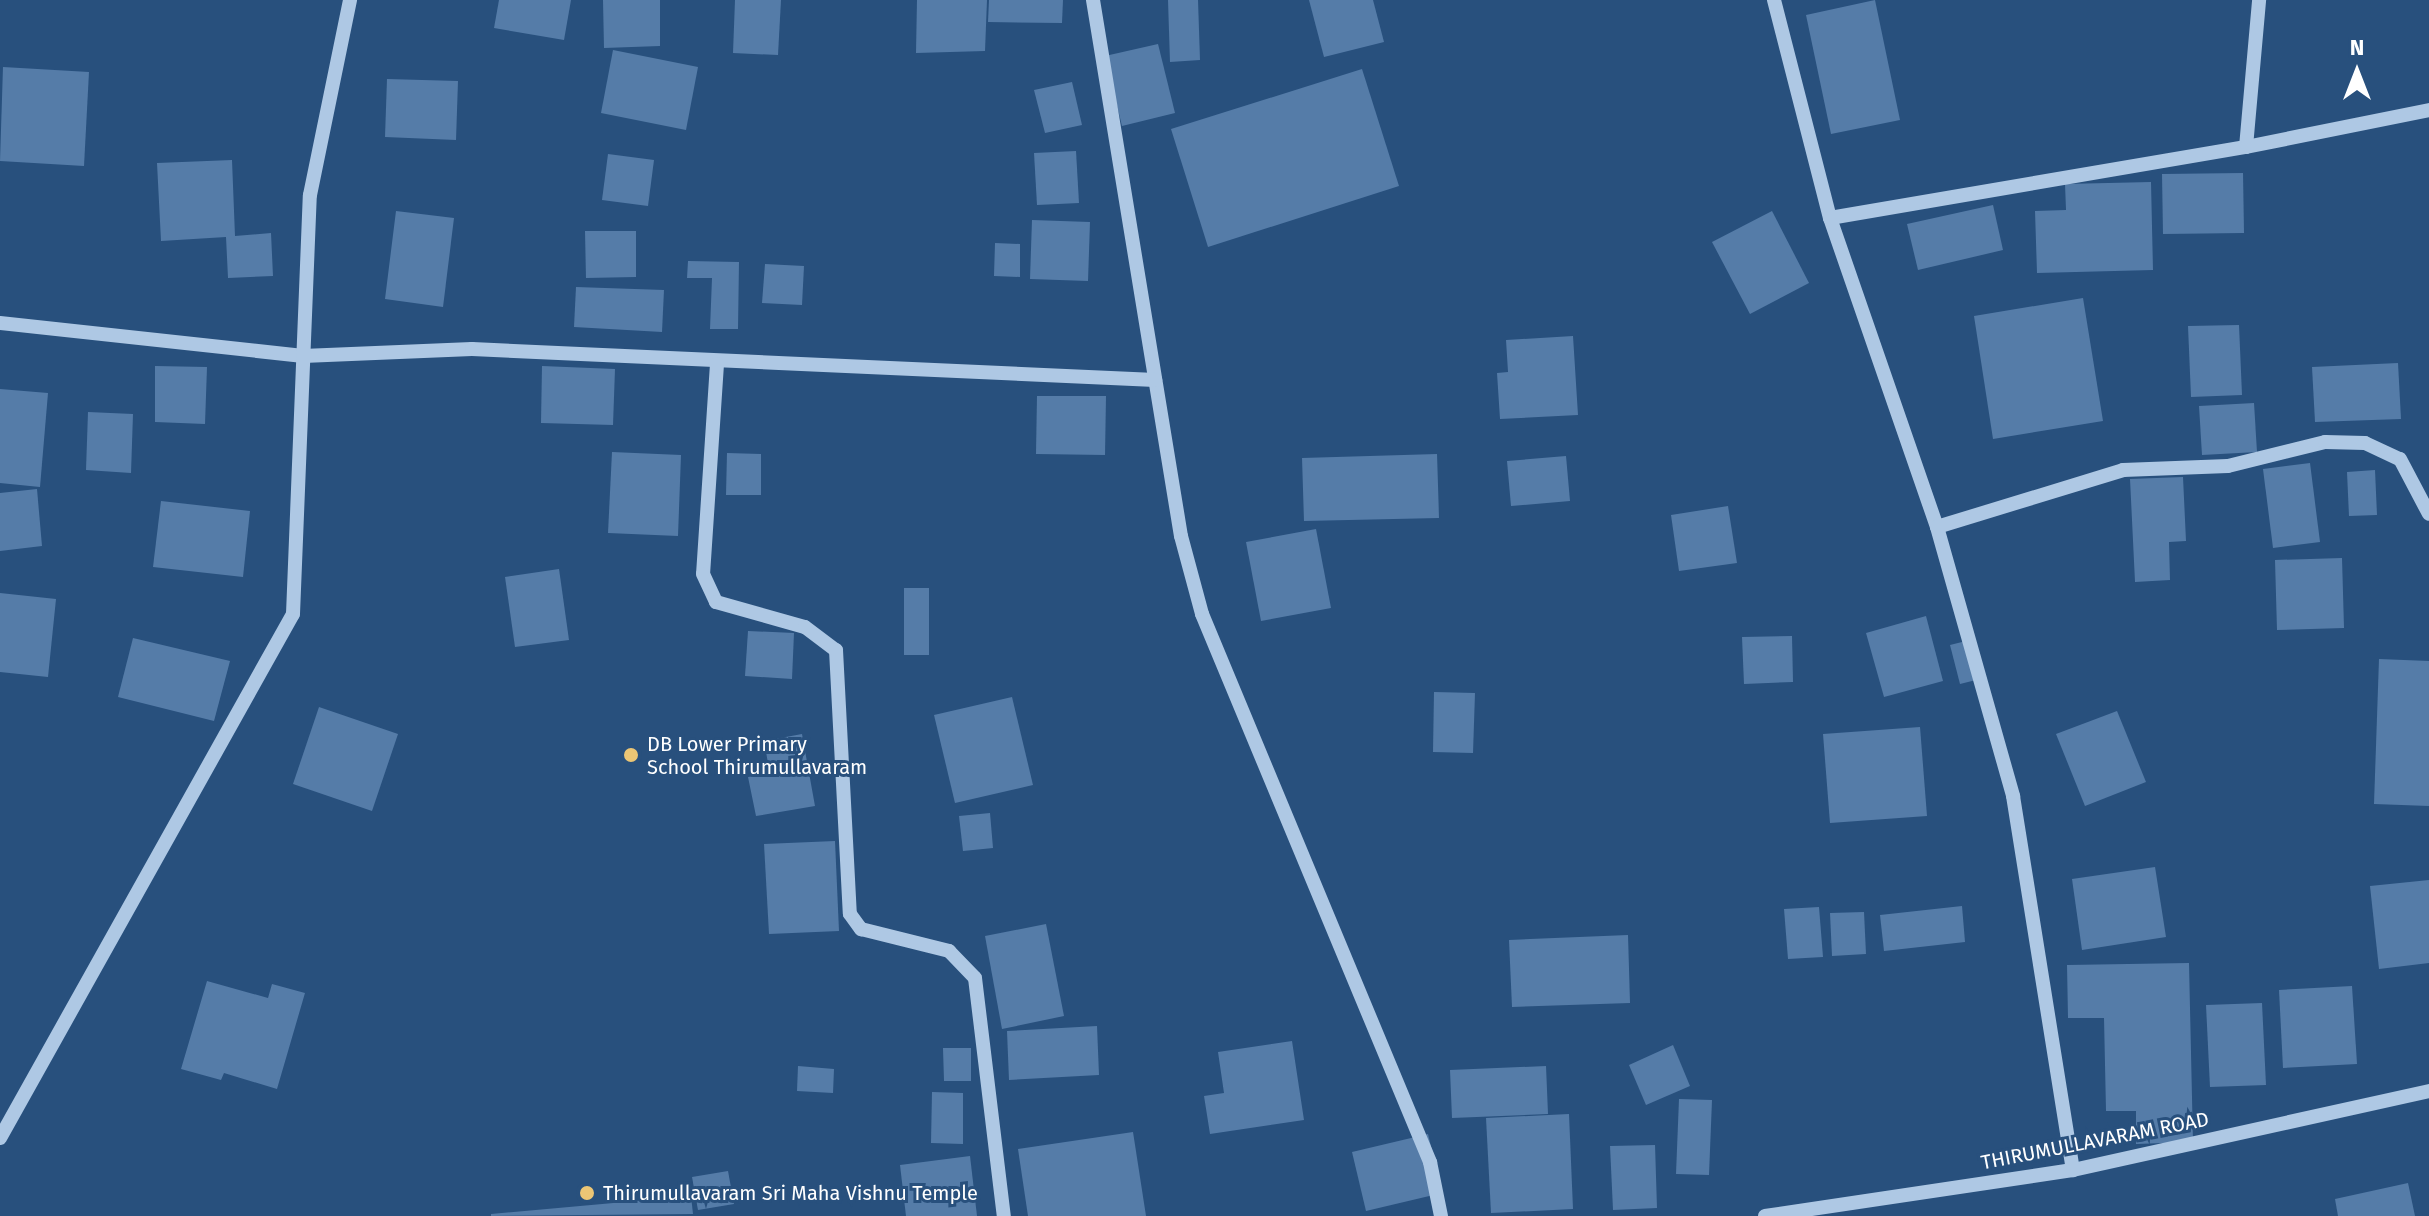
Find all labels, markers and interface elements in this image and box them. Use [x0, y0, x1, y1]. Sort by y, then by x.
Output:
north arrow [2317, 32, 2397, 112]
text: N [2350, 34, 2364, 61]
place label: DB Lower Primary School Thirumullavaram [647, 732, 867, 779]
marker: DB Lower Primary School Thirumullavaram [622, 746, 640, 764]
street label: THIRUMULLAVARAM ROAD [1979, 1107, 2211, 1175]
place label: Thirumullavaram Sri Maha Vishnu Temple [603, 1181, 978, 1205]
marker: Thirumullavaram Sri Maha Vishnu Temple [578, 1184, 596, 1202]

